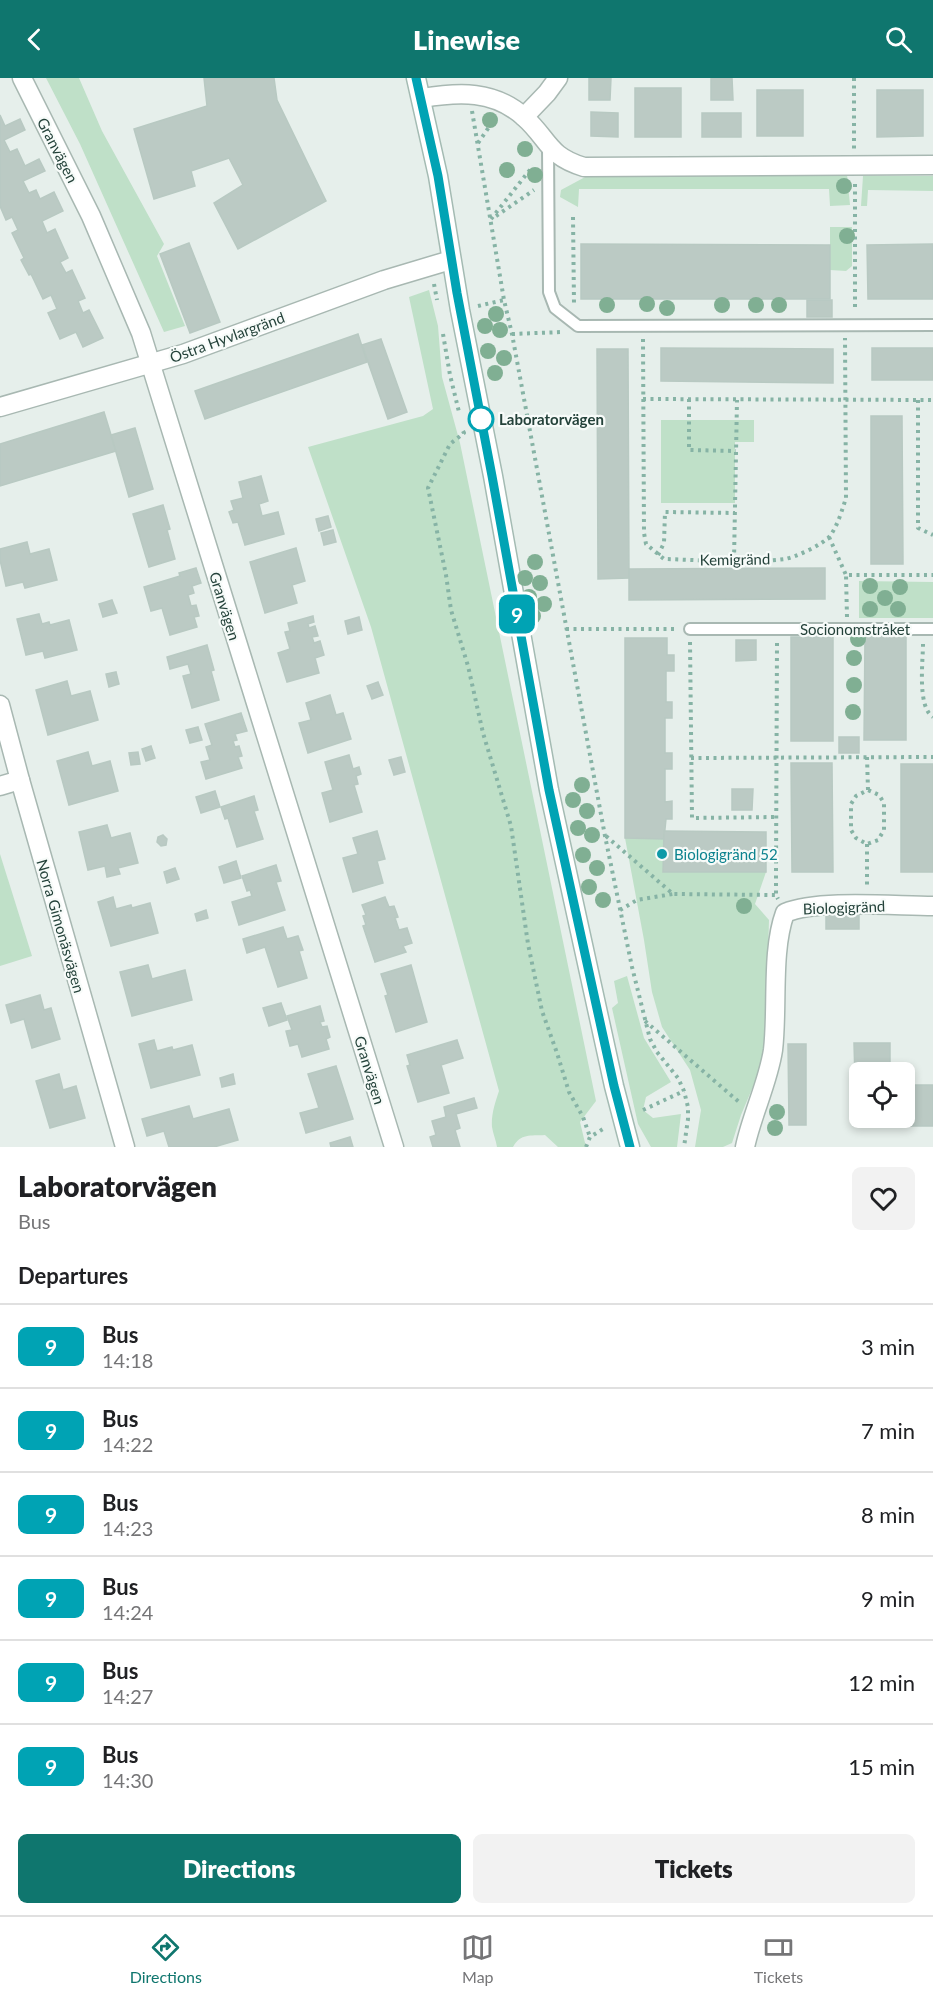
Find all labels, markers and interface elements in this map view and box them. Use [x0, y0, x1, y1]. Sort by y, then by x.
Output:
icon: back [18, 23, 51, 56]
text: Linewise [413, 23, 520, 56]
icon: search [882, 23, 915, 56]
street label: Granvägen [34, 114, 82, 186]
street label: Östra Hyvlargränd [167, 308, 287, 366]
marker: Laboratorvägen [468, 406, 494, 432]
place label: Laboratorvägen [499, 410, 604, 428]
street label: Kemigränd [700, 549, 770, 569]
street label: Granvägen [206, 569, 244, 643]
line badge: 9 [498, 594, 536, 634]
text: 9 [511, 602, 523, 627]
street label: Socionomstråket [800, 620, 911, 638]
place label: Biologigränd 52 [674, 845, 778, 863]
marker: Biologigränd 52 [655, 847, 669, 861]
street label: Norra Gimonäsvägen [33, 857, 89, 995]
street label: Biologigränd [803, 897, 885, 917]
street label: Granvägen [351, 1033, 389, 1107]
map controls [849, 1062, 915, 1128]
button: locate [849, 1062, 915, 1128]
button: heart [852, 1167, 915, 1230]
text: Laboratorvägen [18, 1169, 217, 1203]
text: Bus [18, 1209, 51, 1233]
text: Departures [18, 1262, 128, 1289]
text: Bus [102, 1321, 138, 1348]
text: 3 min [861, 1333, 915, 1360]
text: 9 [45, 1334, 57, 1359]
text: 14:18 [102, 1348, 153, 1372]
text: Bus [102, 1405, 138, 1432]
text: 7 min [861, 1417, 915, 1444]
text: 9 [45, 1418, 57, 1443]
text: 14:22 [102, 1432, 153, 1456]
text: Bus [102, 1489, 138, 1516]
text: 8 min [861, 1501, 915, 1528]
text: 9 [45, 1502, 57, 1527]
text: 14:23 [102, 1516, 153, 1540]
text: Bus [102, 1573, 138, 1600]
text: 9 min [861, 1585, 915, 1612]
text: 9 [45, 1586, 57, 1611]
text: 14:24 [102, 1600, 153, 1624]
text: Bus [102, 1657, 138, 1684]
text: 12 min [848, 1669, 915, 1696]
text: 9 [45, 1670, 57, 1695]
text: 14:27 [102, 1684, 153, 1708]
text: Bus [102, 1741, 138, 1768]
text: 15 min [848, 1753, 915, 1780]
text: 9 [45, 1754, 57, 1779]
text: 14:30 [102, 1768, 153, 1792]
button: Directions [18, 1834, 461, 1903]
button: Tickets [473, 1834, 915, 1903]
tab: Directions [130, 1931, 202, 1986]
tab: Map [461, 1931, 494, 1986]
tab: Tickets [754, 1931, 803, 1986]

